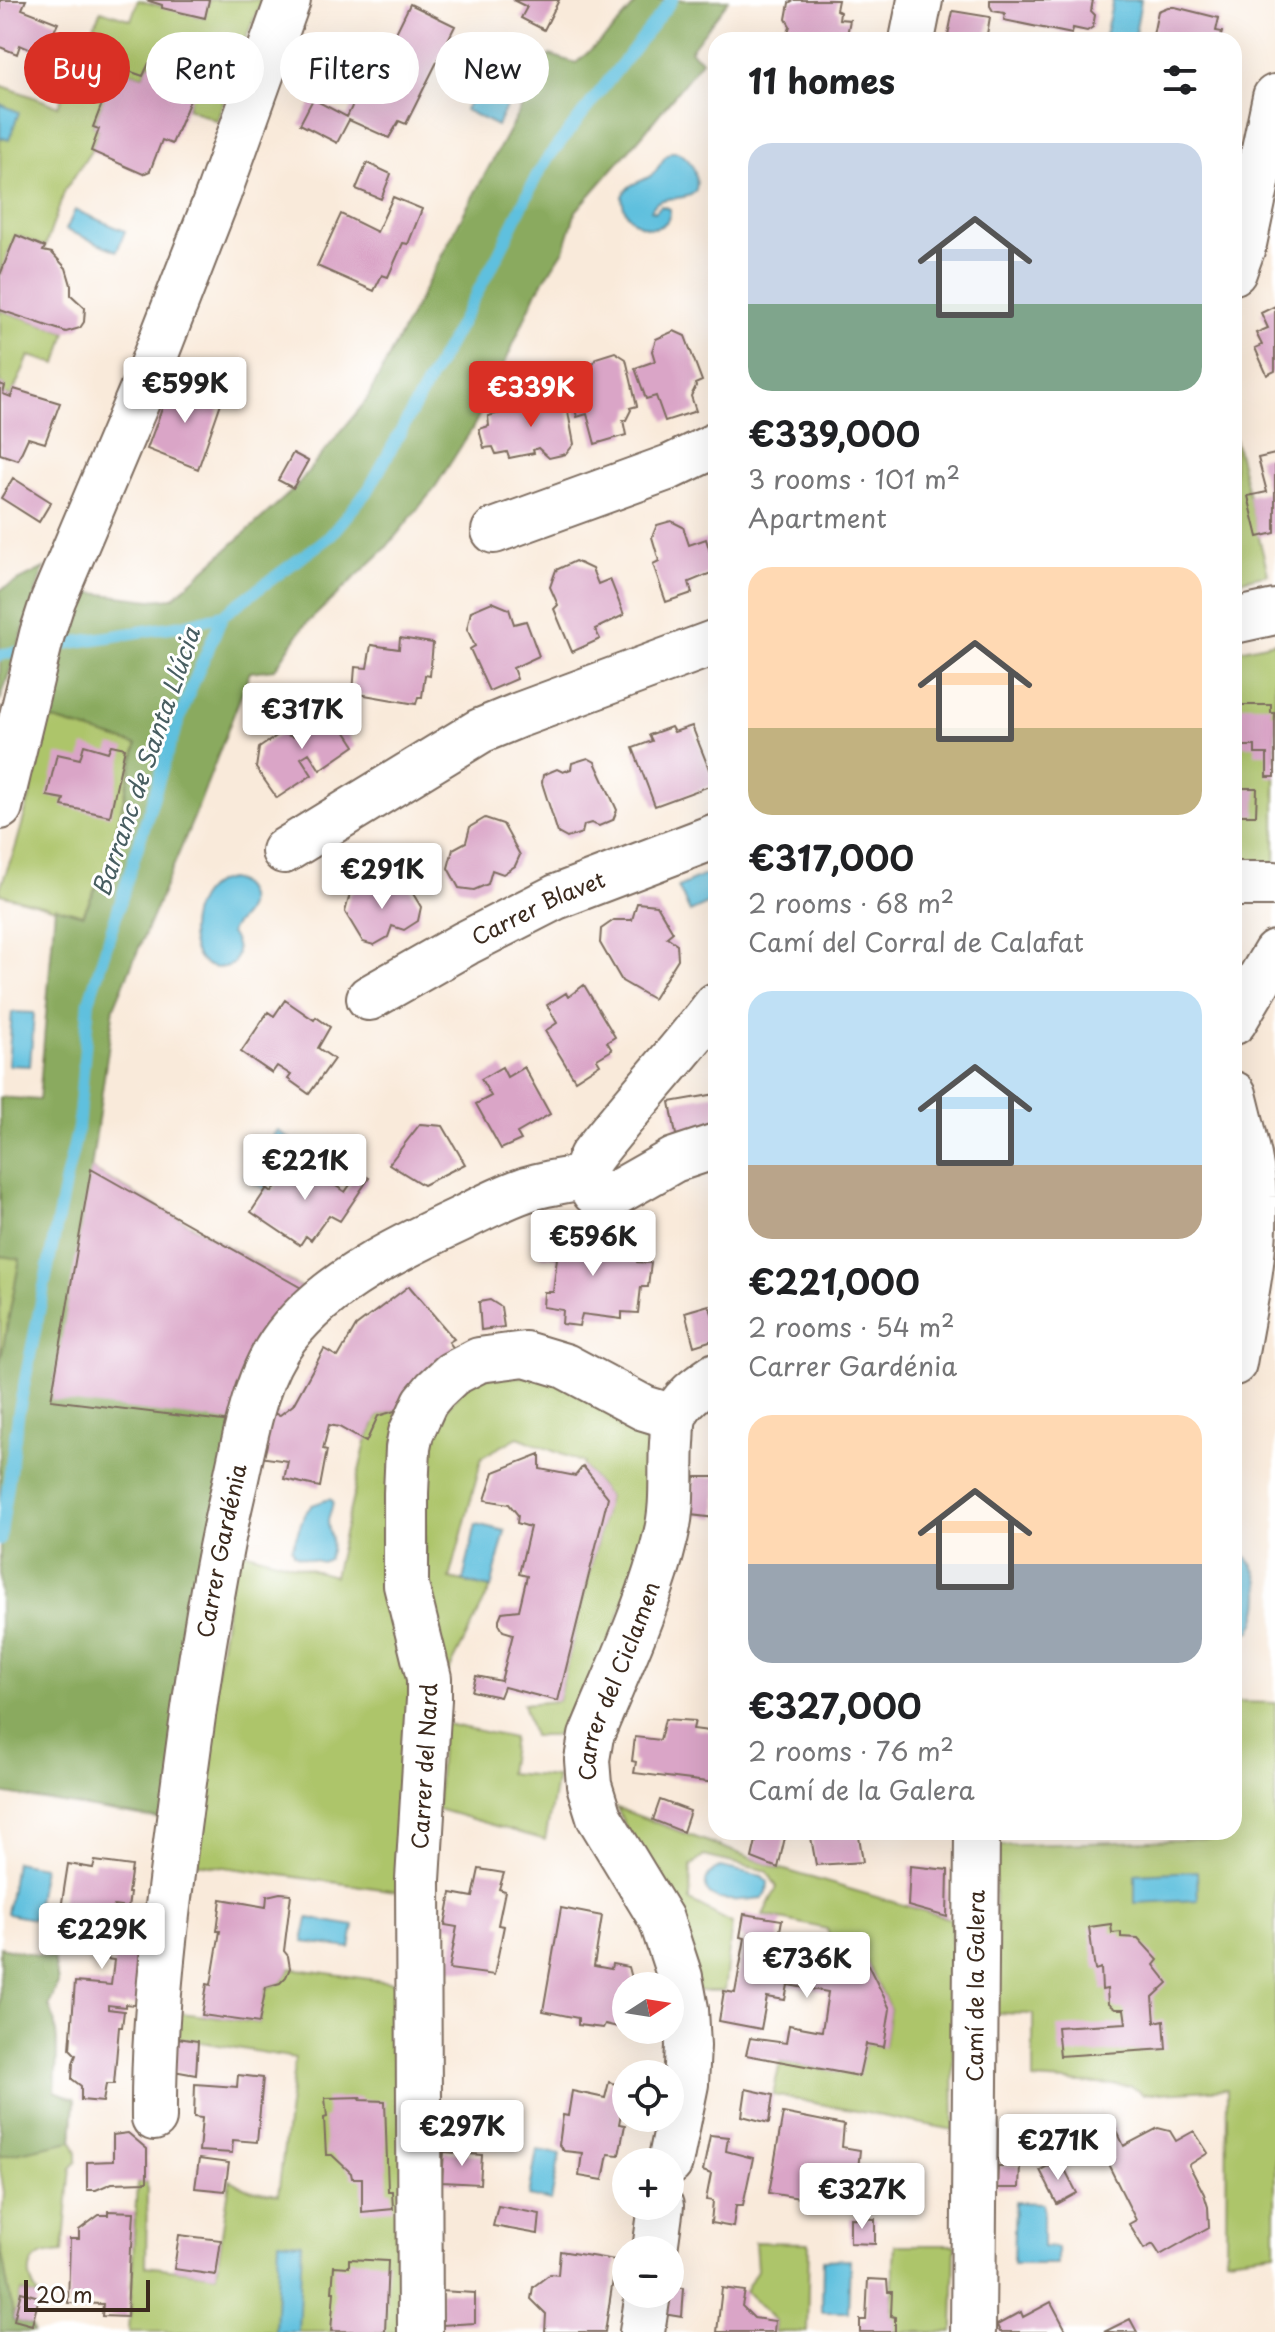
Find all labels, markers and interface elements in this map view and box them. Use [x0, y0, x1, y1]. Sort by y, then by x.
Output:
chip: Buy [24, 32, 130, 104]
chip: Rent [146, 32, 264, 104]
chip: Filters [280, 32, 419, 104]
chip: New [435, 32, 549, 104]
text: 11 homes [748, 54, 895, 106]
icon: filters [1158, 58, 1202, 102]
icon: home [903, 195, 1047, 339]
pin: €599K [129, 357, 241, 425]
pin: €339K [475, 361, 587, 429]
text: €599K [141, 363, 229, 402]
text: €339K [487, 367, 575, 406]
text: €339,000 [748, 407, 920, 459]
text: 3 rooms · 101 m² [748, 459, 960, 498]
text: Apartment [748, 498, 887, 537]
icon: home [903, 619, 1047, 763]
water label: Barranc de Santa Llúcia [82, 621, 208, 901]
pin: €317K [246, 683, 358, 751]
text: €317K [261, 689, 343, 728]
text: €317,000 [748, 831, 914, 883]
pin: €291K [326, 843, 438, 911]
text: €291K [340, 849, 424, 888]
street label: Carrer Blavet [465, 862, 609, 953]
text: 2 rooms · 68 m² [748, 883, 954, 922]
text: Camí del Corral de Calafat [748, 922, 1084, 961]
icon: home [903, 1043, 1047, 1187]
pin: €221K [249, 1134, 361, 1202]
text: €221K [261, 1140, 349, 1179]
pin: €596K [537, 1210, 649, 1278]
text: €596K [549, 1216, 637, 1255]
text: €221,000 [748, 1255, 920, 1307]
text: 2 rooms · 54 m² [748, 1307, 955, 1346]
text: Carrer Gardénia [748, 1346, 957, 1385]
street label: Carrer Gardénia [187, 1460, 254, 1640]
icon: home [903, 1467, 1047, 1611]
street label: Carrer del Ciclamen [568, 1576, 667, 1782]
text: €327,000 [748, 1679, 922, 1731]
street label: Carrer del Nard [402, 1683, 444, 1850]
text: 2 rooms · 76 m² [748, 1731, 954, 1770]
text: Camí de la Galera [748, 1770, 975, 1809]
street label: Camí de la Galera [957, 1890, 992, 2082]
pin: €229K [46, 1903, 158, 1971]
text: €229K [57, 1909, 147, 1948]
pin: €736K [751, 1932, 863, 2000]
text: €736K [762, 1938, 852, 1977]
north arrow [612, 1972, 684, 2044]
map controls [612, 1972, 684, 2308]
button: locate [612, 2060, 684, 2132]
pin: €297K [406, 2100, 518, 2168]
text: €297K [419, 2106, 505, 2145]
pin: €271K [1002, 2114, 1114, 2182]
text: €271K [1017, 2120, 1099, 2159]
button: + [612, 2148, 684, 2220]
pin: €327K [806, 2163, 918, 2231]
text: €327K [818, 2169, 906, 2208]
button: − [612, 2236, 684, 2308]
scale bar [24, 2276, 150, 2312]
text: 20 m [36, 2277, 93, 2310]

